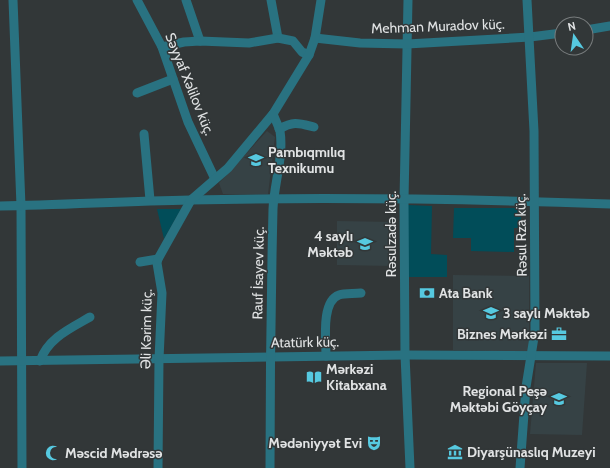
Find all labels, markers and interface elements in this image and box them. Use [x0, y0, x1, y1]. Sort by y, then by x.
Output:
street label: Mehman Muradov küç. [371, 15, 505, 37]
north arrow [554, 16, 594, 56]
text: N [566, 19, 577, 34]
street label: Səyyaf Xəlilov küç. [161, 30, 219, 138]
place label: Pambıqmılıq Texnikumu [268, 143, 345, 177]
school or university icon: Pambıqmılıq Texnikumu [247, 151, 265, 169]
street label: Rəsulzadə küç. [382, 191, 400, 277]
street label: Rəsul Rza küç. [511, 193, 531, 277]
street label: Rauf İsayev küç. [248, 226, 268, 320]
place label: 4 saylı Məktəb [307, 227, 353, 261]
school or university icon: 4 saylı Məktəb [356, 235, 374, 253]
bank icon: Ata Bank [418, 284, 436, 302]
place label: Ata Bank [439, 284, 493, 302]
street label: Əli Kərim küç. [136, 289, 156, 369]
school or university icon: 3 saylı Məktəb [482, 304, 500, 322]
place label: 3 saylı Məktəb [503, 304, 590, 322]
place label: Biznes Mərkəzi [457, 325, 547, 343]
office icon: Biznes Mərkəzi [550, 325, 568, 343]
street label: Atatürk küç. [271, 332, 339, 352]
place label: Mərkəzi Kitabxana [326, 360, 387, 394]
library icon: Mərkəzi Kitabxana [305, 368, 323, 386]
place label: Regional Peşə Məktəbi Göyçay [450, 382, 547, 416]
school or university icon: Regional Peşə Məktəbi Göyçay [550, 390, 568, 408]
place label: Mədəniyyət Evi [268, 434, 362, 452]
theatre icon: Mədəniyyət Evi [365, 434, 383, 452]
museum icon: Diyarşünaslıq Muzeyi [446, 443, 464, 461]
place label: Diyarşünaslıq Muzeyi [467, 443, 596, 461]
mosque icon: Məscid Mədrəsə [44, 444, 62, 462]
place label: Məscid Mədrəsə [65, 444, 163, 462]

